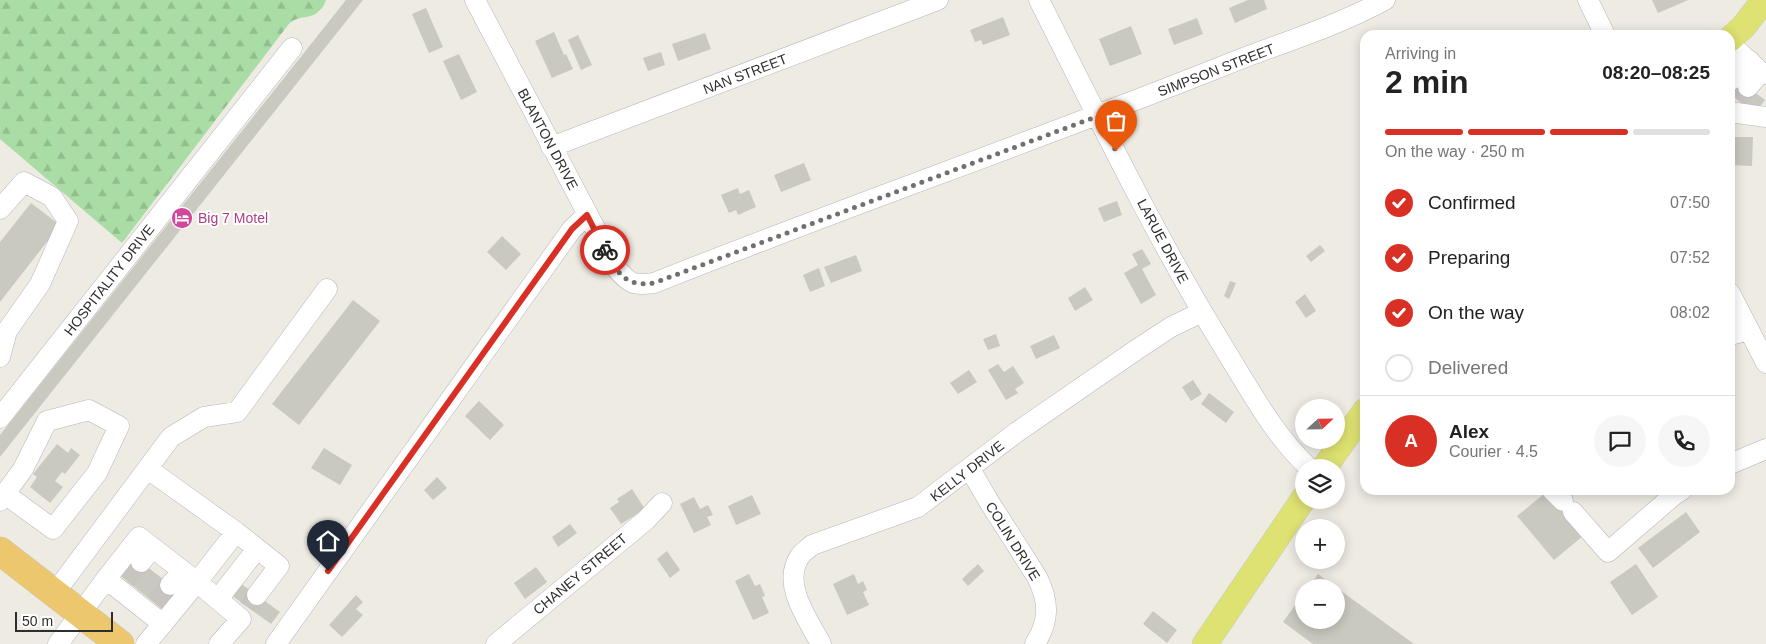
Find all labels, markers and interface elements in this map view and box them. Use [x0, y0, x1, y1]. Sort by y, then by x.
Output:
street label: SIMPSON STREET [1155, 40, 1277, 100]
text: Arriving in [1385, 45, 1456, 62]
street label: NAN STREET [701, 50, 790, 97]
text: 08:20–08:25 [1602, 62, 1710, 83]
text: 2 min [1385, 64, 1469, 100]
street label: BLANTON DRIVE [515, 86, 581, 192]
pin [1095, 100, 1137, 151]
icon: bag [1102, 107, 1130, 135]
text: On the way · 250 m [1385, 143, 1525, 160]
icon: check [1385, 189, 1413, 217]
text: Confirmed [1428, 192, 1516, 213]
text: 07:50 [1670, 194, 1710, 211]
street label: LARUE DRIVE [1134, 196, 1192, 286]
hotel icon: Big 7 Motel [170, 206, 194, 230]
place label: Big 7 Motel [198, 210, 268, 226]
street label: HOSPITALITY DRIVE [61, 221, 157, 339]
courier [580, 225, 630, 275]
icon: bike [591, 236, 619, 264]
icon: check [1385, 244, 1413, 272]
text: Preparing [1428, 247, 1510, 268]
text: 07:52 [1670, 249, 1710, 266]
icon: check [1385, 299, 1413, 327]
text: On the way [1428, 302, 1524, 323]
text: 08:02 [1670, 304, 1710, 321]
text: Delivered [1428, 357, 1508, 378]
north arrow [1295, 399, 1345, 449]
map controls [1295, 399, 1345, 629]
button: chat [1594, 415, 1646, 467]
button: phone [1658, 415, 1710, 467]
text: Alex [1449, 421, 1489, 442]
text: A [1404, 430, 1418, 451]
street label: KELLY DRIVE [927, 437, 1007, 505]
text: Courier · 4.5 [1449, 443, 1538, 460]
button: layers [1295, 459, 1345, 509]
street label: COLIN DRIVE [983, 499, 1043, 583]
button: + [1295, 519, 1345, 569]
pin [307, 520, 349, 571]
icon: home [314, 527, 342, 555]
street label: CHANEY STREET [530, 530, 630, 618]
button: − [1295, 579, 1345, 629]
scale bar [15, 609, 112, 632]
text: 50 m [22, 613, 53, 629]

